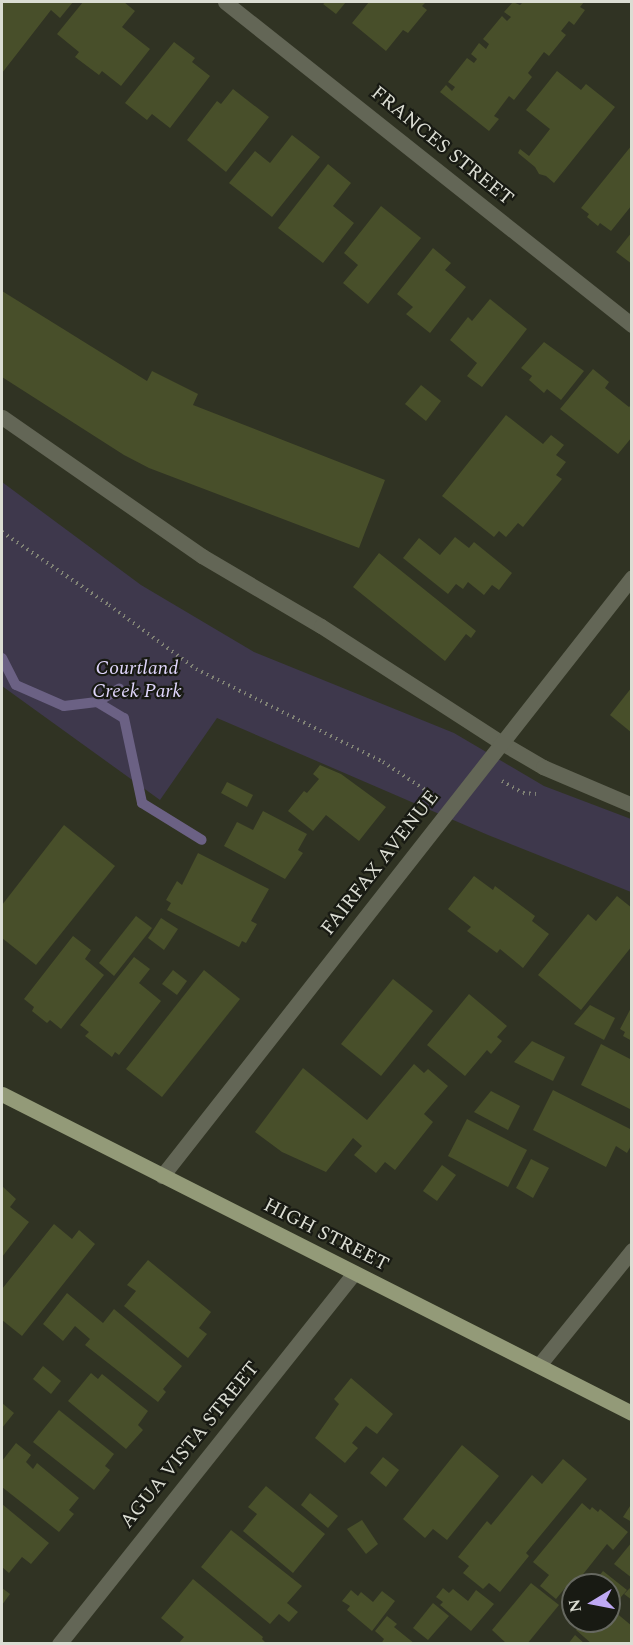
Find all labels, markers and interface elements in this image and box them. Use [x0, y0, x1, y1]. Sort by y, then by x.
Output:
street label: FRANCES STREET [366, 81, 518, 211]
park label: Courtland Creek Park [92, 656, 182, 703]
street label: FAIRFAX AVENUE [316, 786, 444, 940]
street label: HIGH STREET [259, 1193, 393, 1277]
street label: AGUA VISTA STREET [115, 1357, 265, 1533]
north arrow [561, 1573, 621, 1633]
text: N [562, 1597, 588, 1614]

